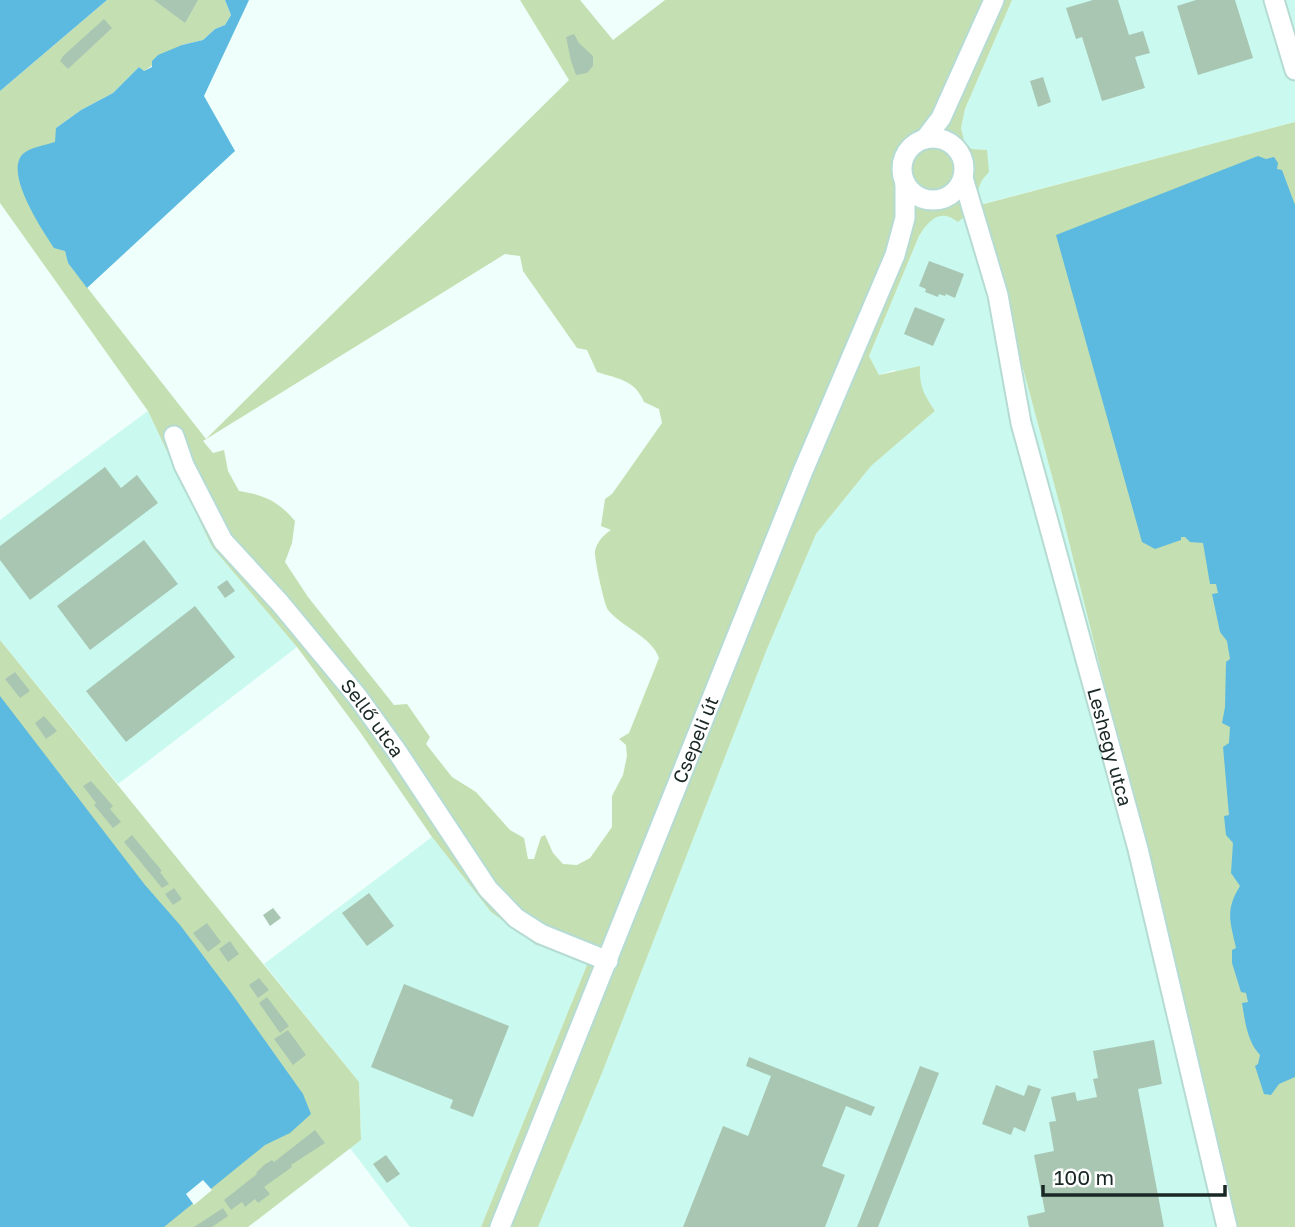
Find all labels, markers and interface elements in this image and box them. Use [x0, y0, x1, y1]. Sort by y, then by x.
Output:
street label: Sellő utca [337, 674, 409, 761]
street label: Leshegy utca [1083, 685, 1138, 808]
street label: Csepeli út [667, 693, 723, 786]
scale bar [1043, 1154, 1225, 1198]
text: 100 m [1054, 1164, 1114, 1190]

